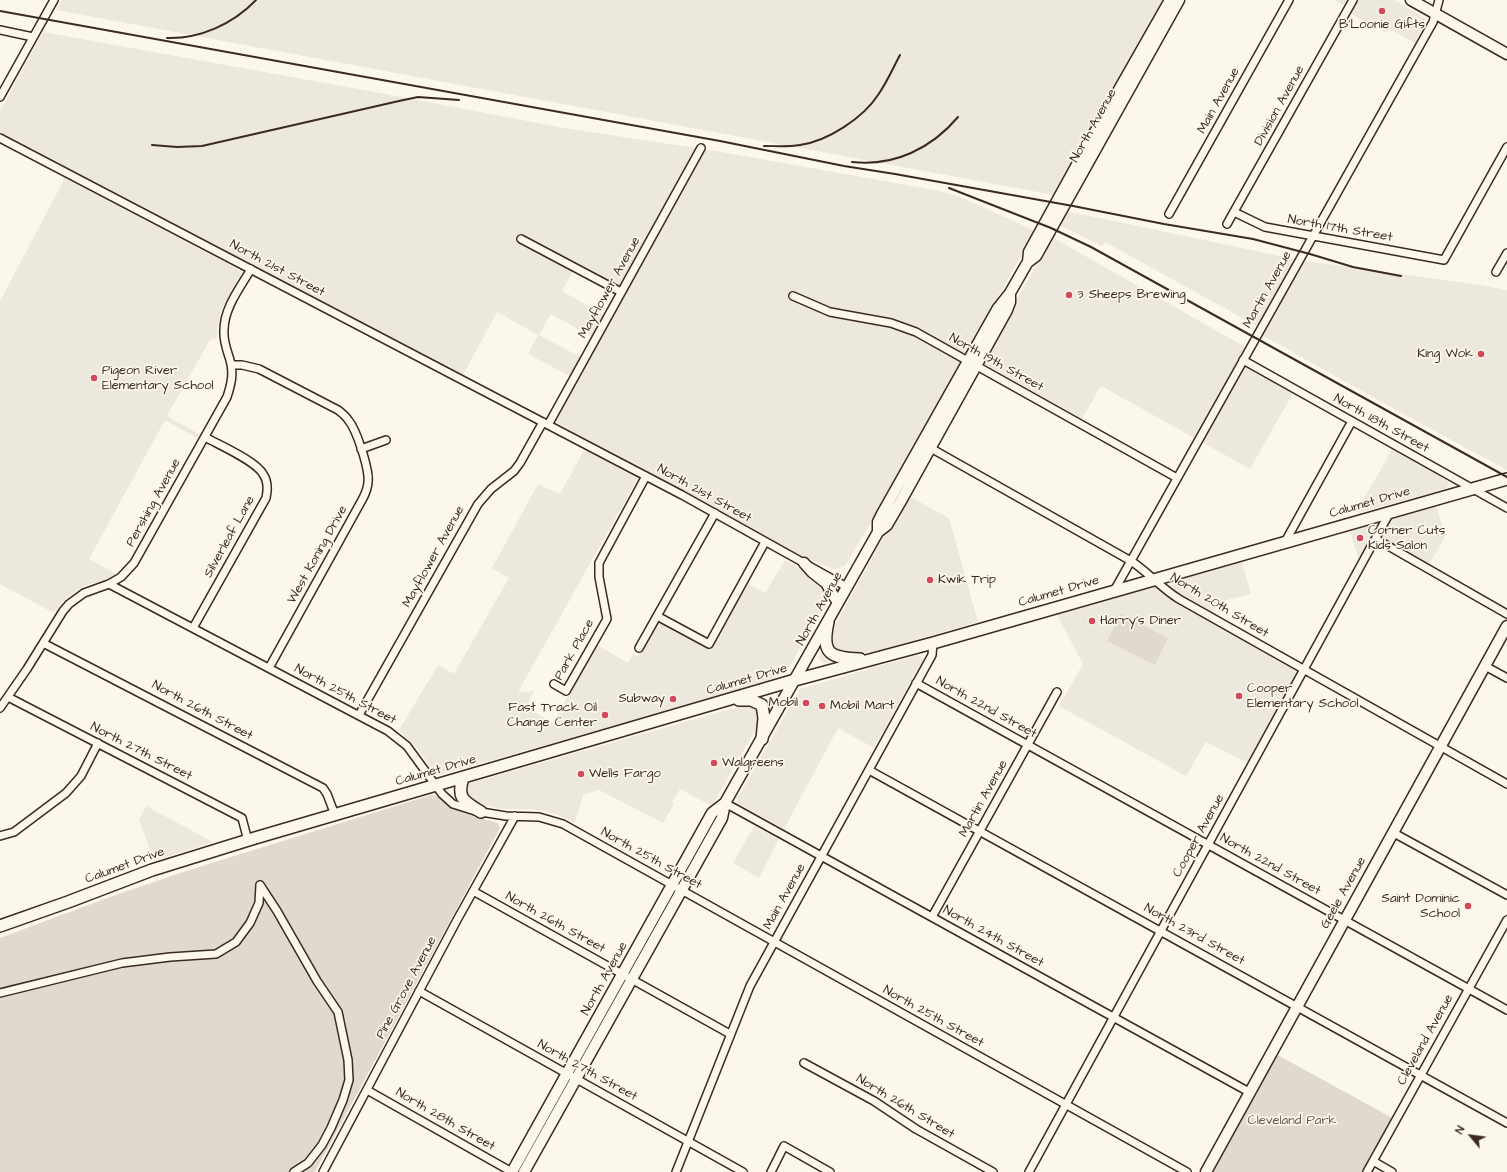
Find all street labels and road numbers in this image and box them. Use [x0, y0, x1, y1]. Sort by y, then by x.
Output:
street label: Division Avenue [1252, 63, 1308, 149]
street label: Main Avenue [1194, 65, 1244, 137]
street label: North Avenue [1067, 86, 1121, 166]
street label: North 17th Street [1286, 212, 1394, 246]
street label: Mayflower Avenue [576, 234, 644, 342]
street label: North 21st Street [227, 237, 327, 301]
street label: Martin Avenue [1240, 249, 1296, 331]
street label: North 19th Street [946, 331, 1046, 395]
street label: North 18th Street [1331, 391, 1431, 457]
street label: Pershing Avenue [123, 456, 185, 550]
street label: North 21st Street [654, 462, 754, 526]
street label: Calumet Drive [1328, 484, 1412, 522]
street label: Silverleaf Lane [201, 493, 259, 581]
street label: West Koning Drive [285, 503, 351, 607]
street label: Mayflower Avenue [400, 503, 468, 611]
street label: North Avenue [793, 569, 847, 649]
street label: North 20th Street [1167, 570, 1271, 642]
street label: Calumet Drive [1017, 573, 1101, 611]
street label: Park Place [552, 617, 598, 683]
street label: Calumet Drive [705, 661, 789, 699]
street label: North 25th Street [291, 662, 399, 728]
street label: North 22nd Street [933, 674, 1039, 742]
street label: North 26th Street [149, 678, 255, 744]
street label: North 27th Street [88, 720, 194, 784]
street label: Calumet Drive [394, 752, 478, 790]
street label: Martin Avenue [956, 758, 1012, 840]
street label: Cooper Avenue [1170, 792, 1228, 880]
street label: North 25th Street [598, 825, 704, 893]
street label: North 22nd Street [1217, 831, 1323, 899]
street label: Calumet Drive [83, 844, 167, 888]
street label: Geele Avenue [1318, 854, 1370, 932]
street label: Main Avenue [760, 861, 810, 933]
street label: North 26th Street [502, 889, 608, 957]
street label: North 23rd Street [1141, 901, 1247, 969]
street label: North 24th Street [940, 903, 1046, 971]
street label: Pine Grove Avenue [373, 934, 441, 1042]
street label: North Avenue [578, 939, 632, 1019]
street label: North 25th Street [880, 983, 986, 1051]
street label: Cleveland Avenue [1395, 992, 1457, 1088]
street label: North 27th Street [534, 1037, 640, 1105]
street label: North 26th Street [853, 1071, 957, 1143]
street label: North 28th Street [392, 1085, 498, 1155]

